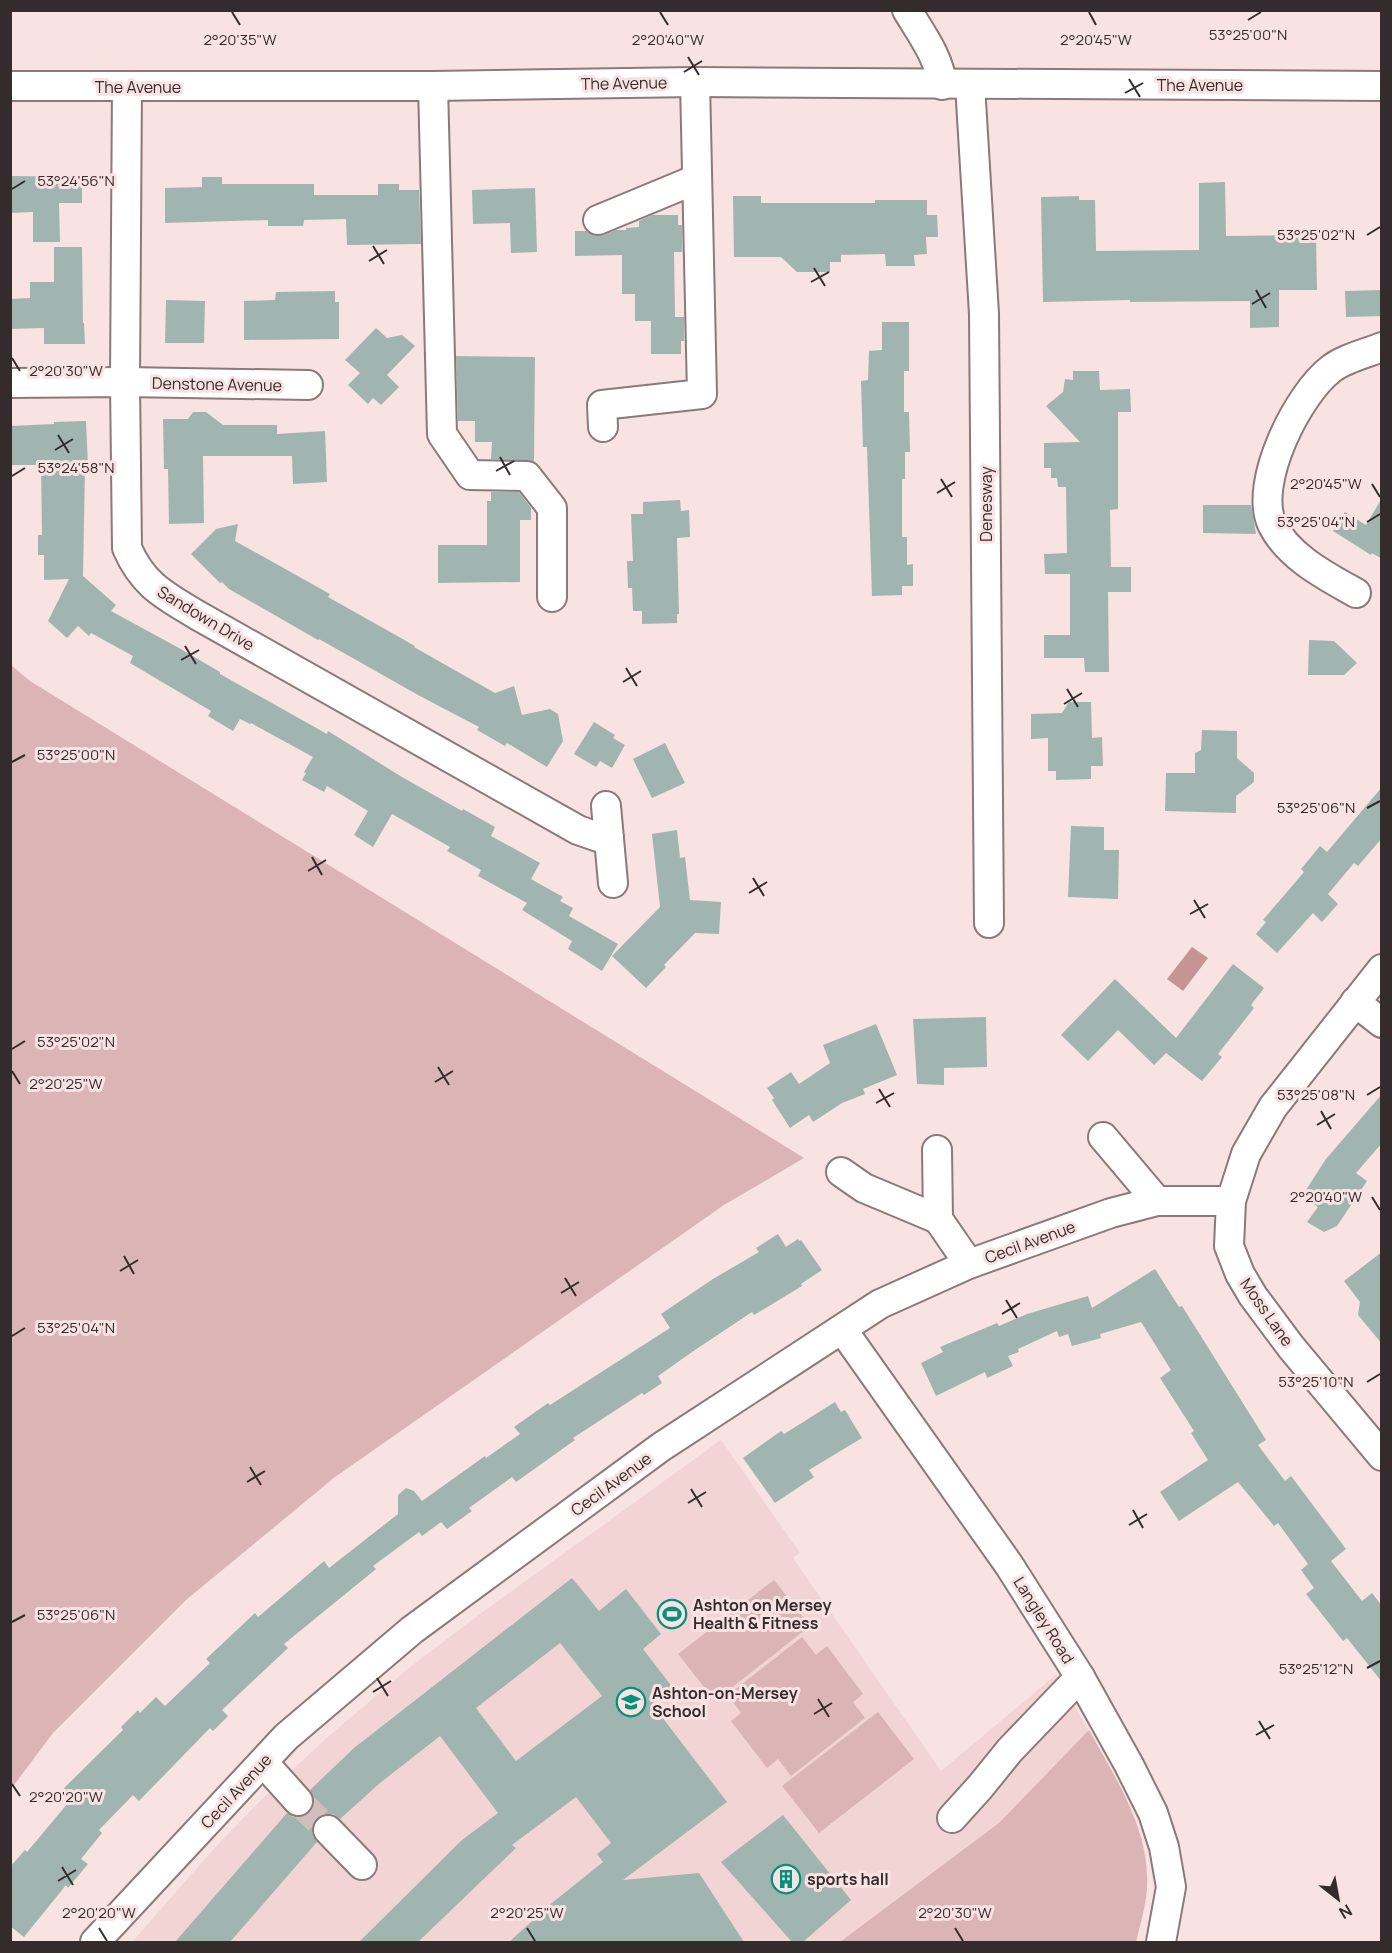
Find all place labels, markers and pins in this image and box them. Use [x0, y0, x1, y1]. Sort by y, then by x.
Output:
place label: Ashton on Mersey Health & Fitness [693, 1594, 832, 1634]
sports icon: Ashton on Mersey Health & Fitness [656, 1598, 688, 1630]
place label: Ashton-on-Mersey School [652, 1682, 798, 1722]
school or university icon: Ashton-on-Mersey School [615, 1686, 647, 1718]
building icon: sports hall [770, 1863, 802, 1895]
place label: sports hall [807, 1868, 889, 1890]

